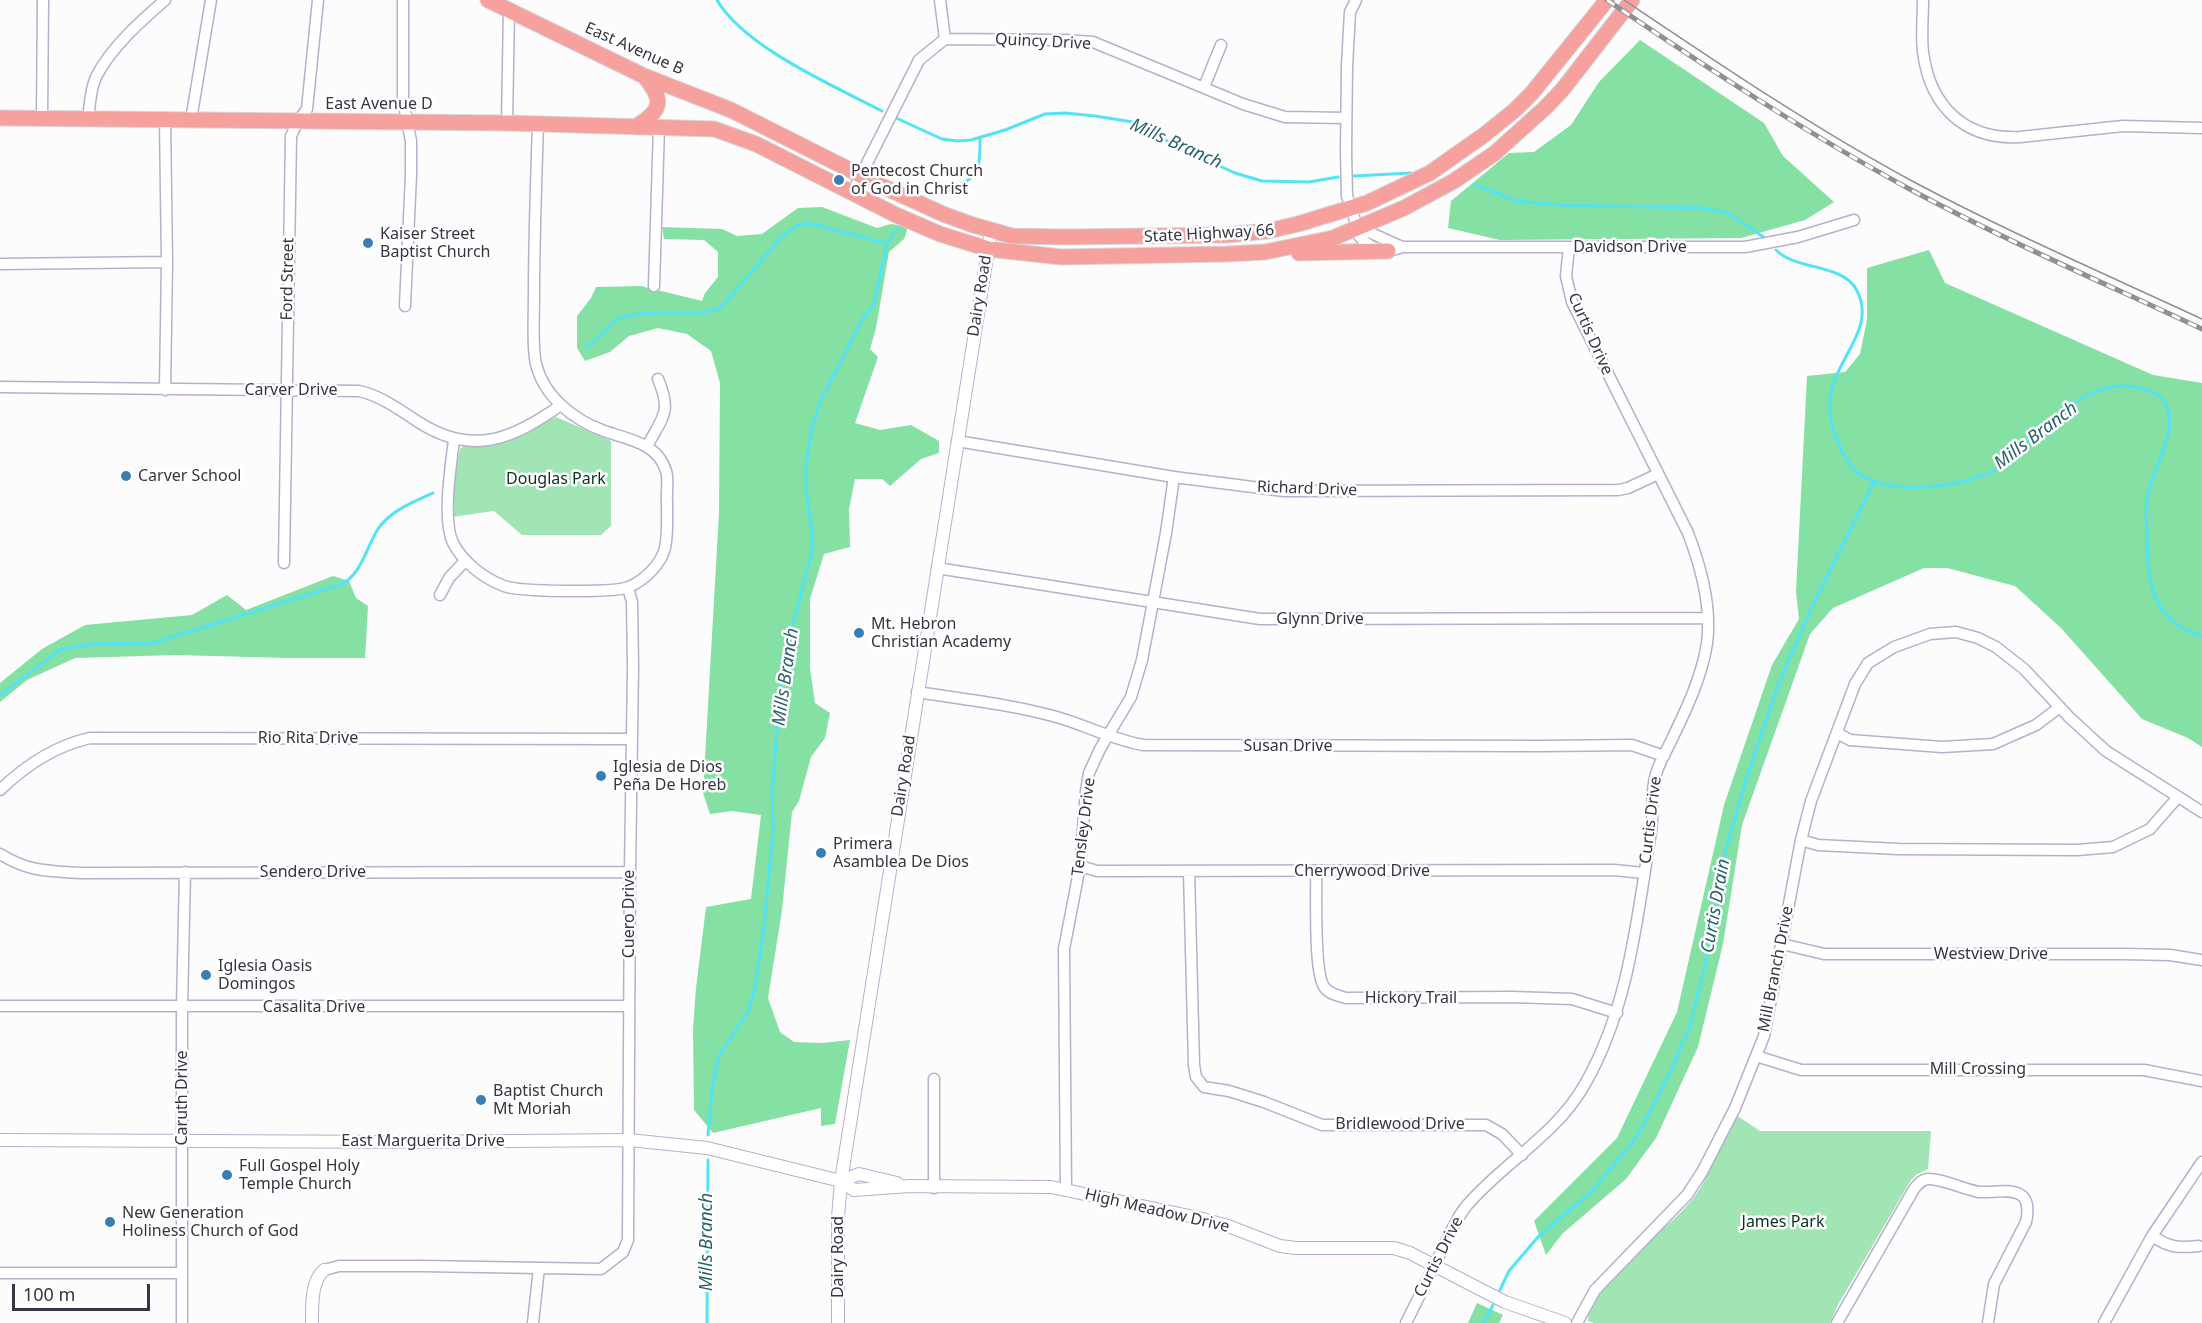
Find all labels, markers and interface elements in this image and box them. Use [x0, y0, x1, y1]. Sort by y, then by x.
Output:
street label: East Avenue B [582, 19, 686, 79]
street label: Quincy Drive [995, 30, 1091, 54]
street label: East Avenue D [325, 94, 433, 114]
water label: Mills Branch [1127, 114, 1225, 174]
place label: Pentecost Church of God in Christ [851, 161, 983, 199]
marker: Pentecost Church of God in Christ [832, 173, 846, 187]
street label: State Highway 66 [1143, 221, 1275, 247]
place label: Kaiser Street Baptist Church [380, 224, 490, 262]
marker: Kaiser Street Baptist Church [361, 236, 375, 250]
street label: Ford Street [278, 237, 298, 321]
street label: Davidson Drive [1573, 237, 1687, 257]
street label: Dairy Road [964, 254, 996, 338]
street label: Curtis Drive [1563, 290, 1617, 378]
street label: Carver Drive [244, 380, 338, 400]
water label: Mills Branch [1990, 398, 2082, 474]
place label: Carver School [138, 466, 241, 486]
marker: Carver School [119, 469, 133, 483]
park label: Douglas Park [506, 469, 606, 489]
street label: Richard Drive [1256, 478, 1358, 500]
street label: Glynn Drive [1276, 609, 1364, 629]
place label: Mt. Hebron Christian Academy [871, 614, 1011, 652]
marker: Mt. Hebron Christian Academy [852, 626, 866, 640]
water label: Mills Branch [768, 627, 804, 727]
street label: Rio Rita Drive [258, 728, 358, 748]
street label: Dairy Road [888, 734, 920, 818]
street label: Susan Drive [1244, 736, 1332, 756]
place label: Iglesia de Dios Peña De Horeb [613, 757, 726, 795]
marker: Iglesia de Dios Peña De Horeb [594, 769, 608, 783]
street label: Curtis Drive [1636, 775, 1666, 865]
street label: Tensley Drive [1068, 777, 1100, 877]
place label: Primera Asamblea De Dios [833, 834, 969, 872]
marker: Primera Asamblea De Dios [814, 846, 828, 860]
water label: Curtis Drain [1697, 857, 1735, 955]
street label: Cherrywood Drive [1294, 861, 1430, 881]
street label: Sendero Drive [260, 862, 366, 882]
street label: Cuero Drive [619, 870, 639, 958]
street label: Mill Branch Drive [1754, 904, 1798, 1034]
street label: Westview Drive [1934, 944, 2048, 964]
place label: Iglesia Oasis Domingos [218, 956, 312, 994]
marker: Iglesia Oasis Domingos [199, 968, 213, 982]
street label: Hickory Trail [1365, 988, 1457, 1008]
street label: Casalita Drive [263, 997, 365, 1017]
street label: Caruth Drive [172, 1051, 192, 1145]
street label: Mill Crossing [1930, 1059, 2026, 1079]
place label: Baptist Church Mt Moriah [493, 1081, 603, 1119]
marker: Baptist Church Mt Moriah [474, 1093, 488, 1107]
street label: Bridlewood Drive [1335, 1114, 1465, 1134]
street label: East Marguerita Drive [341, 1131, 505, 1151]
place label: Full Gospel Holy Temple Church [239, 1156, 360, 1194]
marker: Full Gospel Holy Temple Church [220, 1168, 234, 1182]
street label: High Meadow Drive [1083, 1185, 1231, 1237]
water label: Mills Branch [696, 1193, 718, 1291]
place label: New Generation Holiness Church of God [122, 1203, 299, 1241]
park label: James Park [1742, 1212, 1824, 1232]
street label: Curtis Drive [1410, 1213, 1468, 1301]
marker: New Generation Holiness Church of God [103, 1215, 117, 1229]
street label: Dairy Road [828, 1216, 848, 1298]
scale bar [15, 1272, 153, 1310]
text: 100 m [23, 1282, 75, 1306]

